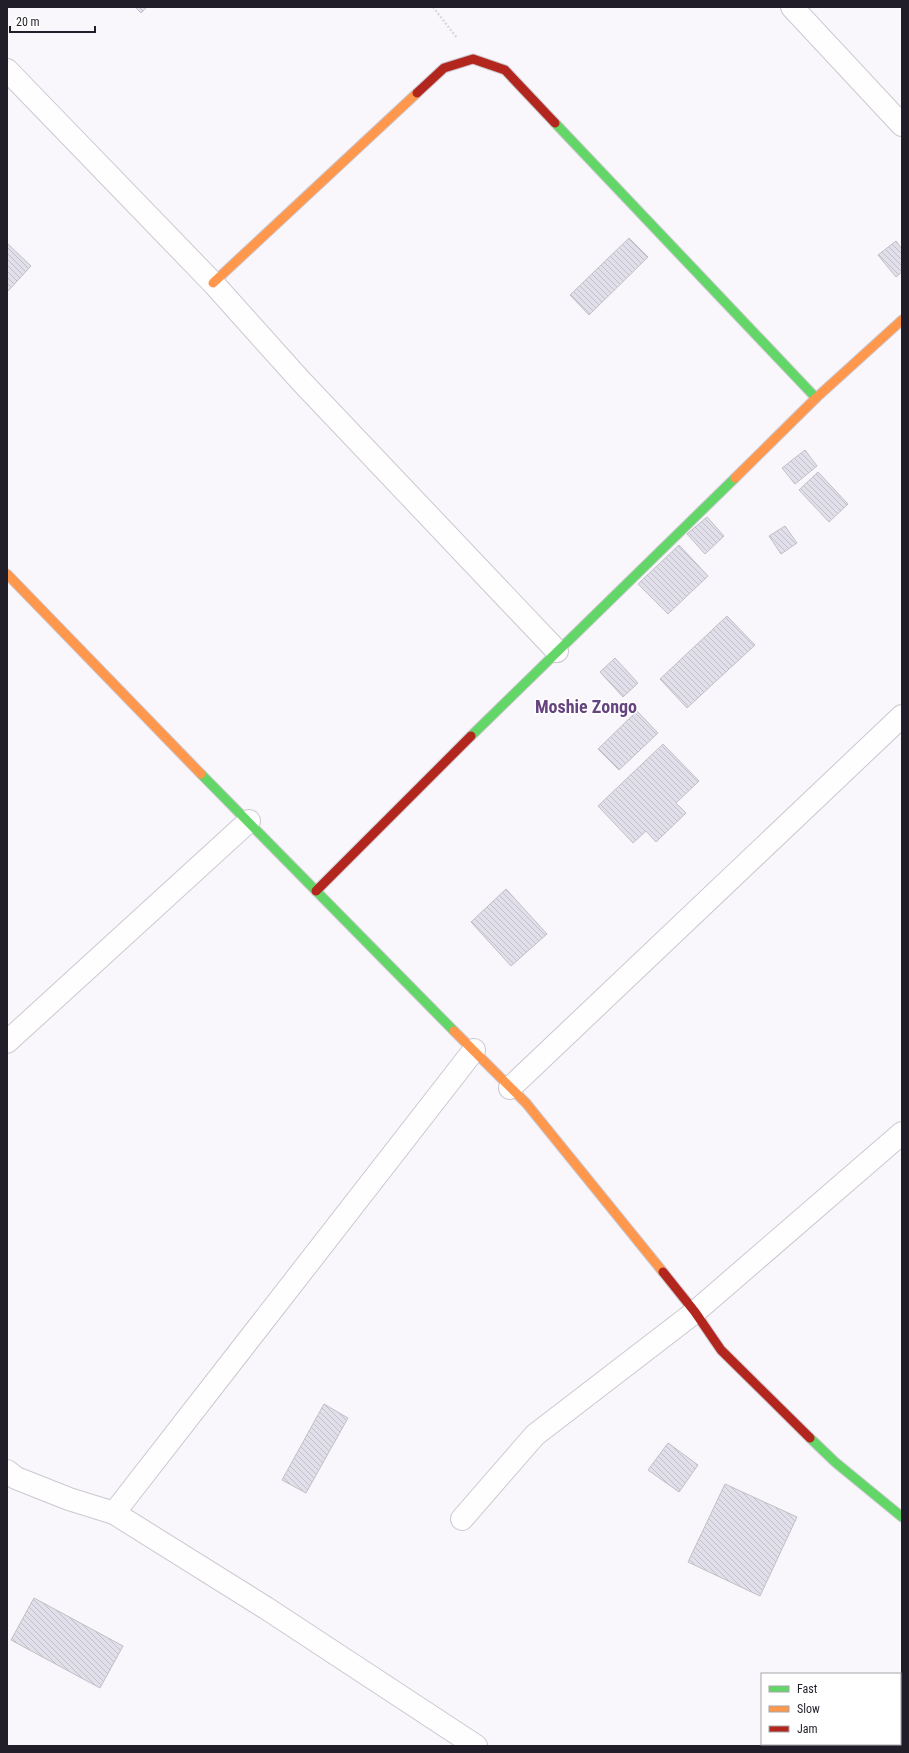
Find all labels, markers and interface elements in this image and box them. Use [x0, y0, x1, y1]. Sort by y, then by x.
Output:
scale bar [10, 8, 95, 34]
text: 20 m [16, 15, 40, 29]
district label: Moshie Zongo [535, 696, 637, 717]
legend [761, 1673, 901, 1745]
text: Fast [797, 1682, 818, 1696]
text: Slow [797, 1702, 820, 1716]
text: Jam [797, 1722, 818, 1736]

